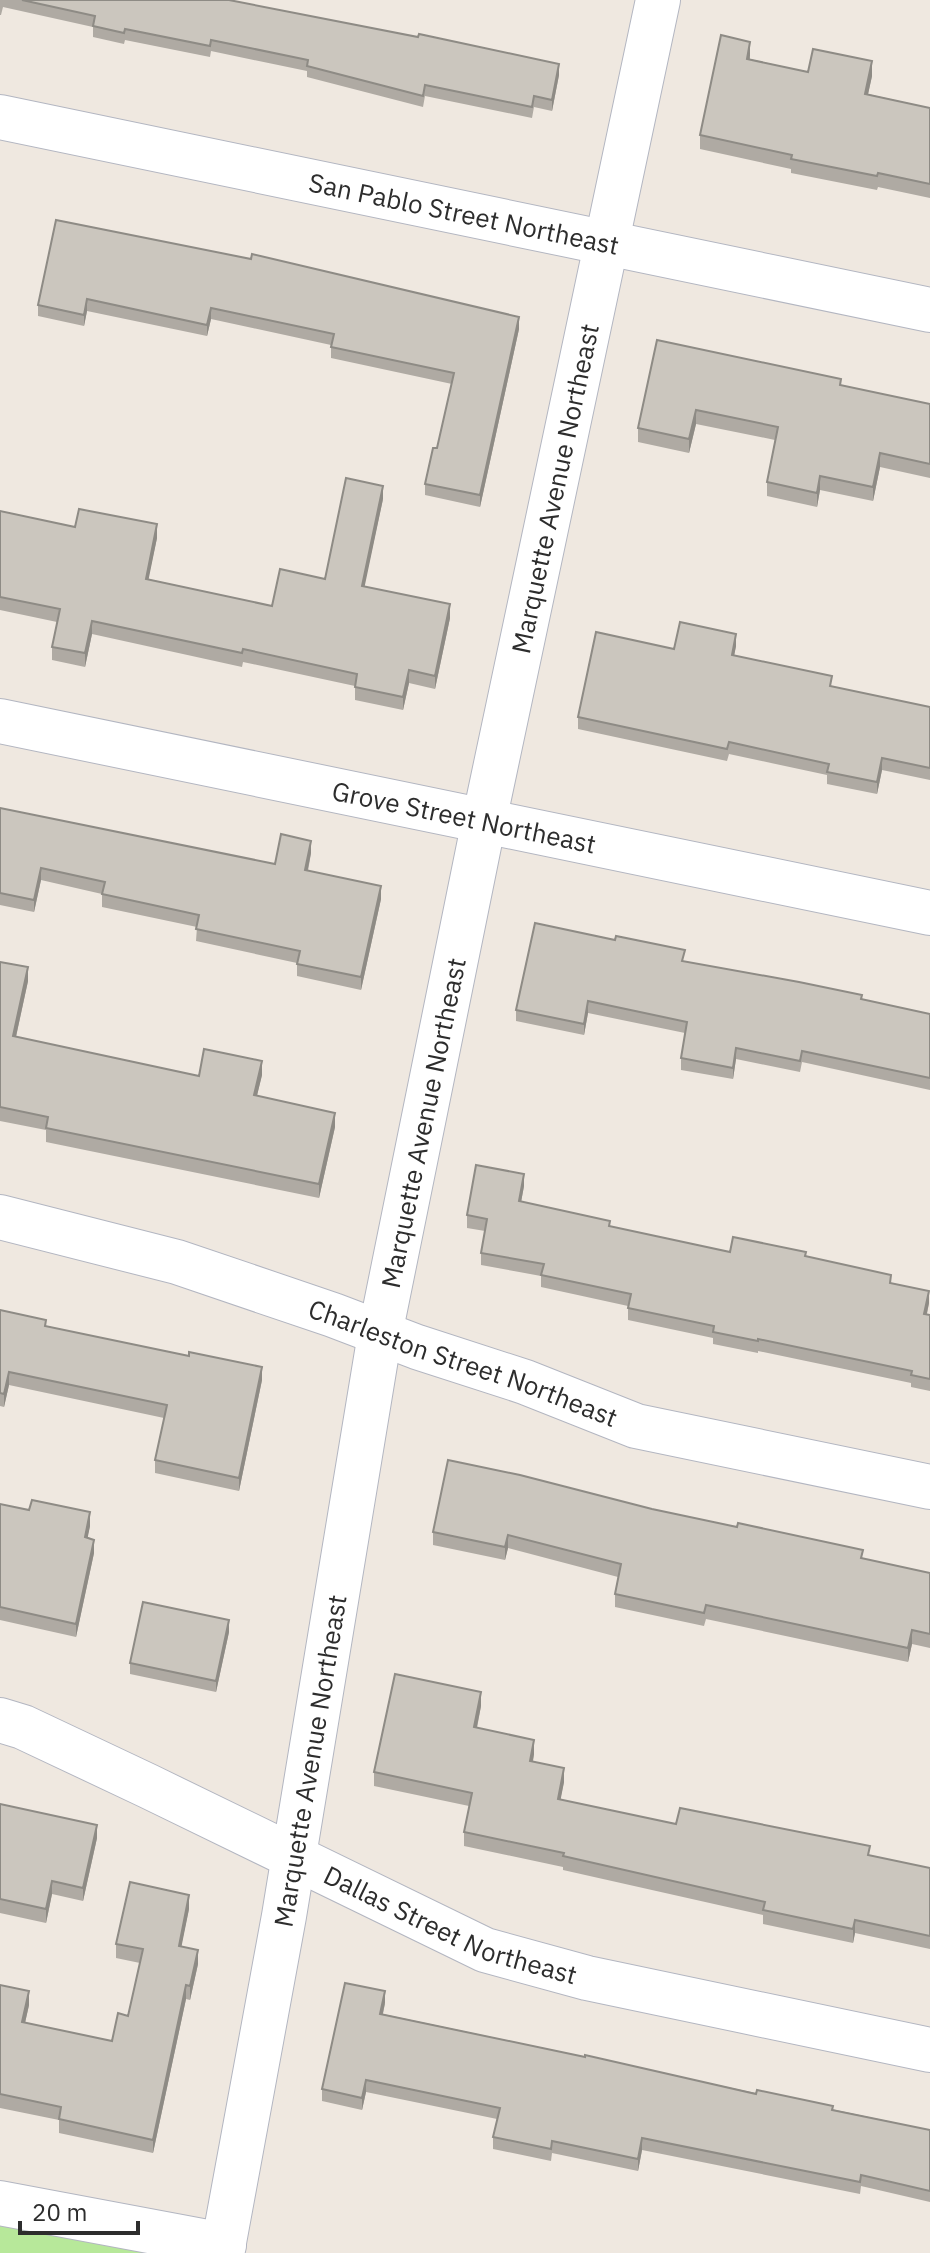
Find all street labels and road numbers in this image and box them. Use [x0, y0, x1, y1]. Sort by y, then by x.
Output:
street label: San Pablo Street Northeast [306, 165, 622, 262]
street label: Marquette Avenue Northeast [503, 320, 606, 656]
street label: Grove Street Northeast [329, 773, 599, 861]
street label: Marquette Avenue Northeast [373, 955, 473, 1291]
street label: Charleston Street Northeast [304, 1291, 623, 1434]
street label: Marquette Avenue Northeast [265, 1592, 354, 1930]
street label: Dallas Street Northeast [318, 1857, 581, 1992]

